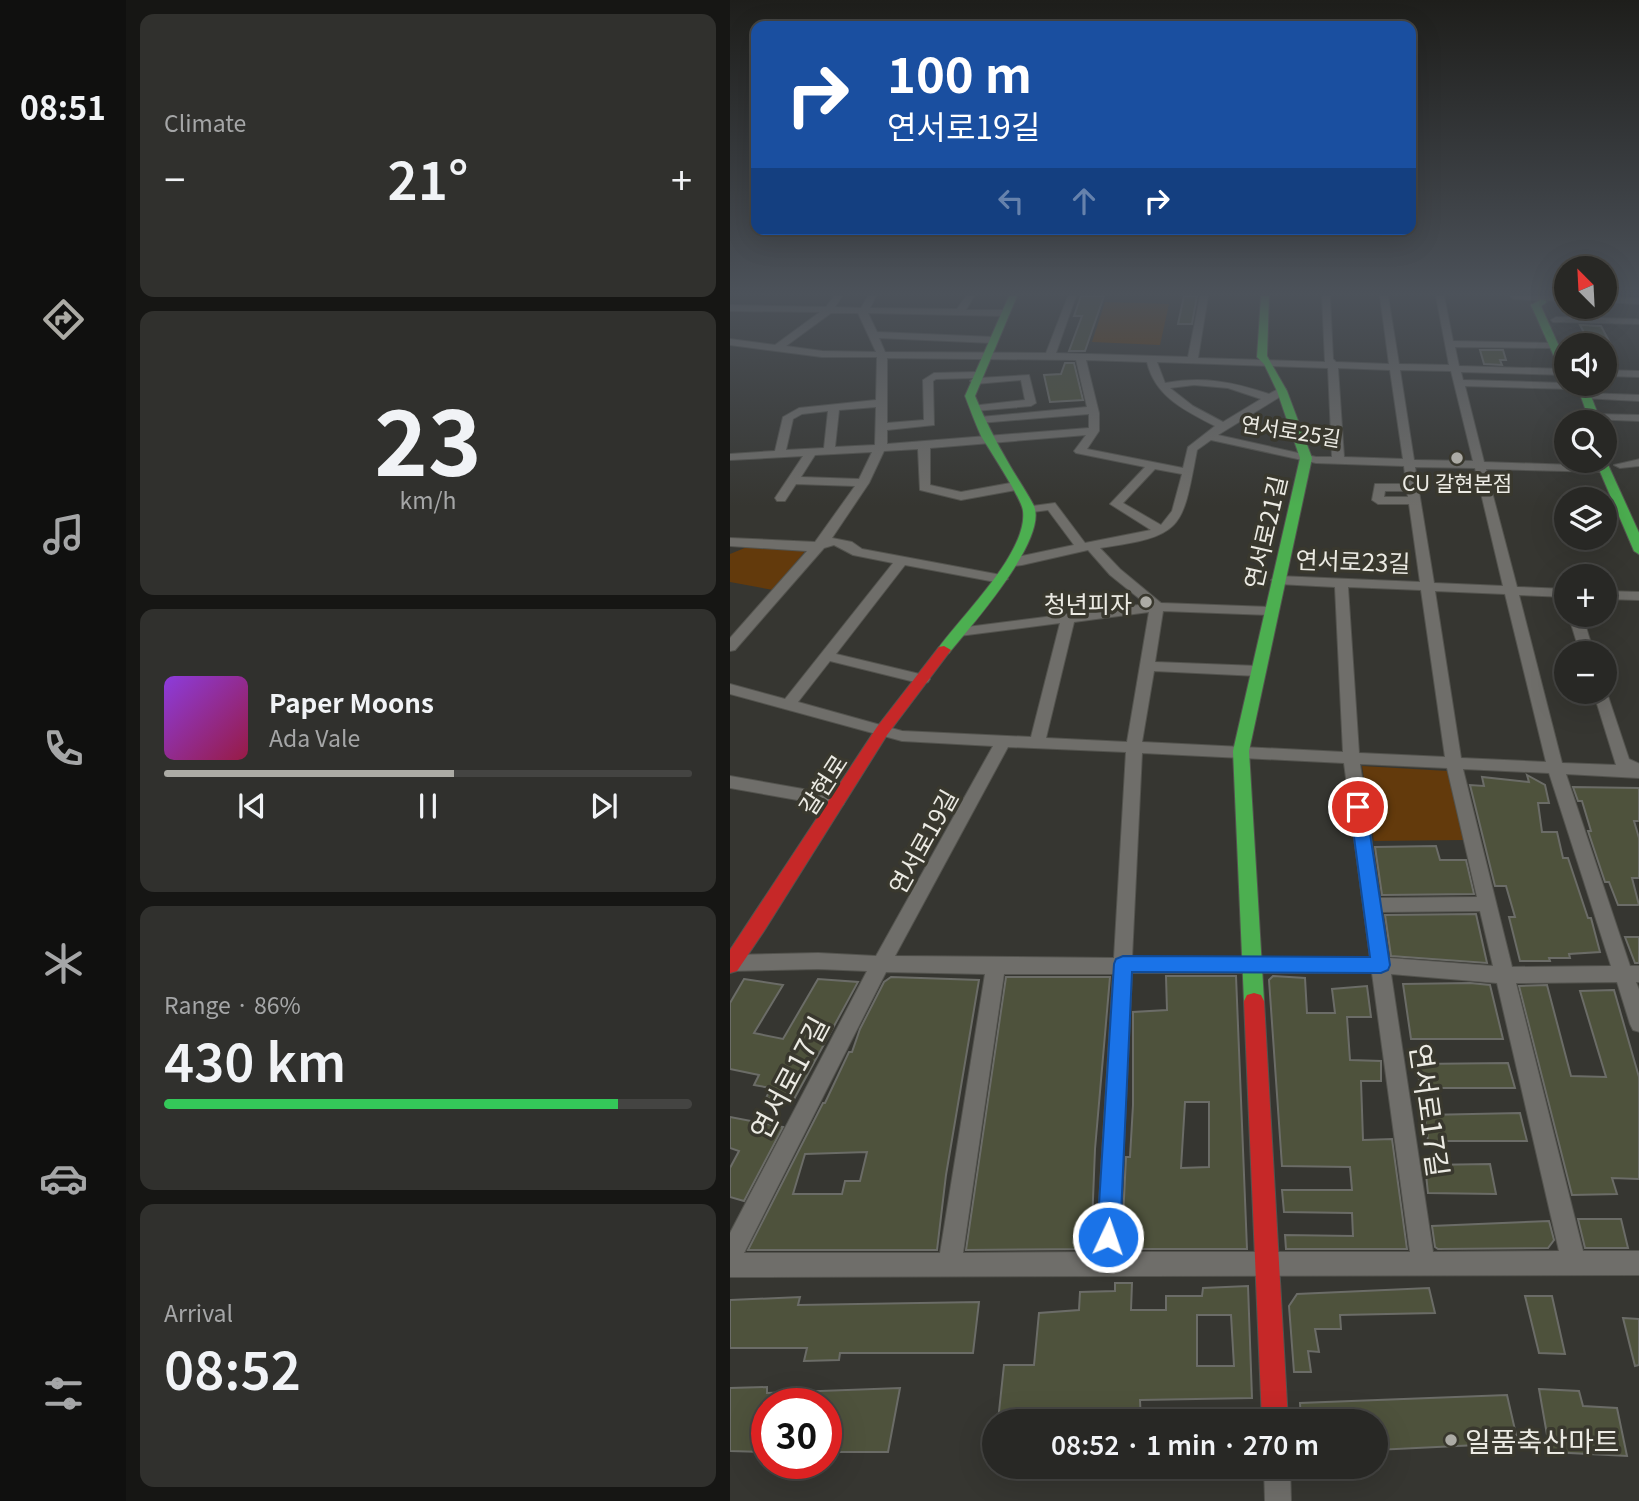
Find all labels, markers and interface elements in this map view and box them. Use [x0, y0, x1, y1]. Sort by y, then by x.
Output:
text: 100 m [887, 36, 1032, 107]
icon: right [772, 49, 863, 140]
text: 08:51 [20, 83, 106, 129]
text: 연서로19길 [887, 102, 1040, 148]
text: Climate [164, 105, 246, 139]
text: 21° [388, 140, 468, 215]
text: − [164, 150, 185, 205]
text: + [671, 150, 692, 205]
icon: left [992, 182, 1030, 220]
icon: ahead [1065, 182, 1103, 220]
icon: right [1138, 182, 1176, 220]
north arrow [1554, 256, 1617, 318]
map controls [1554, 256, 1617, 704]
icon: directions [39, 295, 88, 344]
button: sound [1554, 333, 1617, 396]
text: 23 [374, 370, 482, 502]
street label: 연서로25길 [1239, 407, 1343, 453]
button: search [1554, 410, 1617, 473]
marker: CU 갈현본점 [1449, 450, 1465, 466]
place label: CU 갈현본점 [1402, 467, 1512, 497]
street label: 연서로21길 [1234, 472, 1294, 592]
text: km/h [400, 482, 456, 516]
button: layers [1554, 487, 1617, 550]
icon: music [39, 510, 88, 559]
street label: 연서로23길 [1295, 541, 1411, 579]
button: + [1554, 564, 1617, 627]
place label: 청년피자 [1044, 585, 1132, 620]
marker: 청년피자 [1138, 594, 1154, 610]
button: − [1554, 641, 1617, 704]
text: Paper Moons [269, 683, 434, 720]
text: Ada Vale [269, 720, 360, 754]
icon: phone [39, 724, 88, 773]
street label: 갈현로 [789, 747, 855, 821]
pin [1328, 777, 1388, 837]
street label: 연서로19길 [879, 782, 965, 900]
icon: previous [233, 787, 271, 825]
icon: pause [409, 787, 447, 825]
icon: next [585, 787, 623, 825]
icon: arrive [1339, 788, 1377, 826]
icon: climate [39, 939, 88, 988]
text: Range · 86% [164, 987, 301, 1021]
street label: 연서로17길 [739, 1008, 837, 1146]
text: 430 km [164, 1022, 346, 1097]
street label: 연서로17길 [1402, 1041, 1460, 1179]
icon: car [39, 1154, 88, 1203]
position arrow [1071, 1200, 1145, 1274]
text: Arrival [164, 1295, 233, 1329]
text: 08:52 [164, 1330, 301, 1405]
icon: filters [39, 1369, 88, 1418]
speed limit sign: 30 [751, 1388, 842, 1479]
place label: 일품축산마트 [1465, 1420, 1620, 1460]
text: 08:52 · 1 min · 270 m [1051, 1425, 1319, 1462]
marker: 일품축산마트 [1443, 1432, 1459, 1448]

